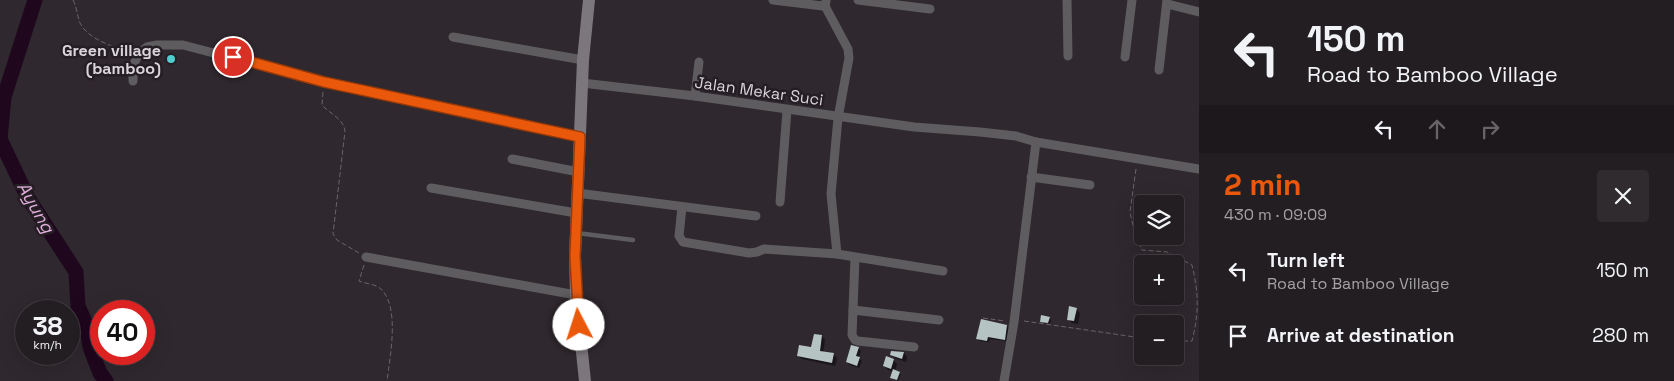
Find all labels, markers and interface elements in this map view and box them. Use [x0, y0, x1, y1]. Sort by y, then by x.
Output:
text: 150 m [1307, 17, 1405, 61]
icon: left [1224, 20, 1289, 85]
pin [212, 36, 254, 78]
place label: Green village (bamboo) [62, 40, 161, 79]
icon: arrive [219, 43, 247, 71]
marker: Green village (bamboo) [165, 53, 177, 65]
text: Road to Bamboo Village [1307, 60, 1558, 88]
street label: Jalan Mekar Suci [693, 72, 825, 110]
icon: left [1370, 115, 1398, 143]
icon: ahead [1423, 115, 1451, 143]
icon: right [1476, 115, 1504, 143]
text: 2 min [1224, 165, 1302, 204]
button: close [1597, 170, 1649, 222]
water label: Ayung [12, 177, 61, 238]
map controls [1134, 195, 1184, 365]
button: layers [1134, 195, 1184, 245]
text: 430 m · 09:09 [1224, 204, 1327, 225]
text: Turn left [1267, 248, 1345, 273]
button: + [1134, 255, 1184, 305]
icon: left [1224, 257, 1252, 285]
text: 150 m [1596, 258, 1649, 283]
text: Road to Bamboo Village [1267, 273, 1449, 294]
position arrow [552, 298, 604, 350]
speed limit sign: 40 [90, 300, 155, 365]
text: 38 [32, 310, 63, 342]
button: − [1134, 315, 1184, 365]
icon: arrive [1224, 322, 1252, 350]
text: Arrive at destination [1267, 323, 1455, 348]
text: 280 m [1592, 323, 1649, 348]
text: km/h [33, 337, 62, 353]

